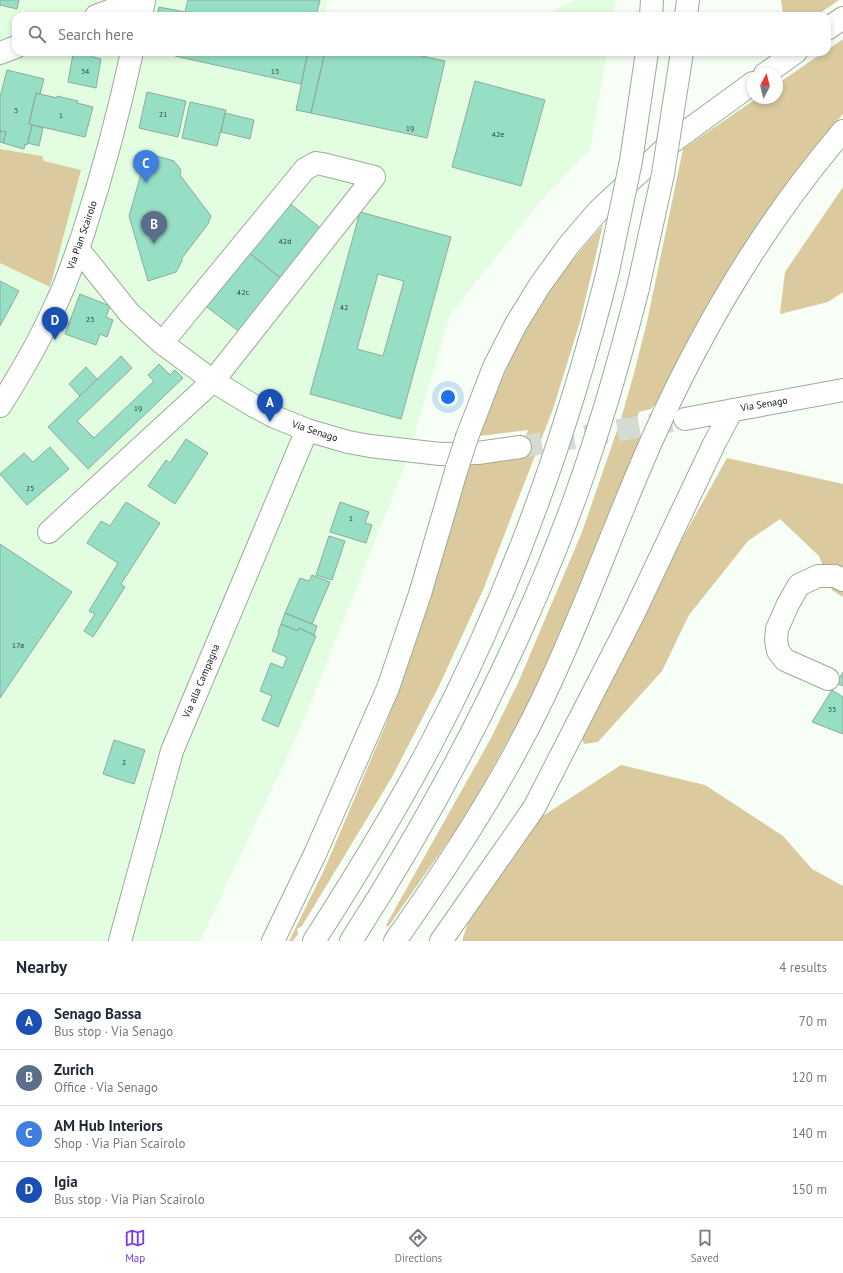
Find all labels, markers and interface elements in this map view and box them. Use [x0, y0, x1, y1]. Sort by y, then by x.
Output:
search box [12, 12, 831, 56]
icon: search [26, 23, 48, 45]
text: Search here [58, 25, 134, 44]
house number: 34 [81, 66, 90, 76]
house number: 15 [271, 66, 279, 76]
north arrow [747, 68, 783, 104]
house number: 3 [14, 105, 18, 115]
house number: 21 [159, 109, 167, 119]
house number: 1 [59, 110, 63, 120]
house number: 19 [406, 123, 414, 133]
house number: 42e [492, 129, 504, 139]
pin: C [133, 150, 159, 183]
street label: Via Pian Scairolo [64, 199, 100, 272]
pin: B [141, 211, 167, 244]
house number: 42d [278, 236, 292, 246]
house number: 42c [237, 287, 250, 297]
house number: 42 [340, 302, 348, 312]
pin: D [42, 307, 68, 340]
house number: 23 [86, 314, 94, 324]
your location [438, 387, 458, 407]
pin: A [257, 389, 283, 422]
street label: Via Senago [738, 393, 789, 415]
house number: 19 [134, 403, 142, 413]
street label: Via Senago [289, 417, 340, 445]
house number: 25 [26, 483, 34, 493]
house number: 1 [349, 513, 353, 523]
house number: 17a [12, 640, 24, 650]
street label: Via alla Campagna [179, 642, 222, 721]
house number: 35 [828, 704, 836, 714]
house number: 2 [122, 757, 126, 767]
text: Nearby [16, 956, 67, 978]
text: 4 results [779, 959, 827, 976]
text: Senago Bassa [54, 1004, 141, 1023]
text: A [25, 1013, 33, 1030]
text: 70 m [799, 1013, 827, 1030]
text: Bus stop · Via Senago [54, 1023, 173, 1040]
text: Zurich [54, 1060, 94, 1079]
text: B [25, 1069, 33, 1086]
text: 120 m [792, 1069, 827, 1086]
text: Office · Via Senago [54, 1079, 158, 1096]
text: AM Hub Interiors [54, 1116, 163, 1135]
text: C [25, 1125, 33, 1142]
text: 140 m [792, 1125, 827, 1142]
text: Shop · Via Pian Scairolo [54, 1135, 185, 1152]
text: Igia [54, 1172, 78, 1191]
text: D [25, 1181, 33, 1198]
text: 150 m [792, 1181, 827, 1198]
text: Bus stop · Via Pian Scairolo [54, 1191, 205, 1208]
tab: Map [124, 1227, 146, 1265]
tab: Directions [395, 1227, 442, 1265]
tab: Saved [691, 1227, 719, 1265]

